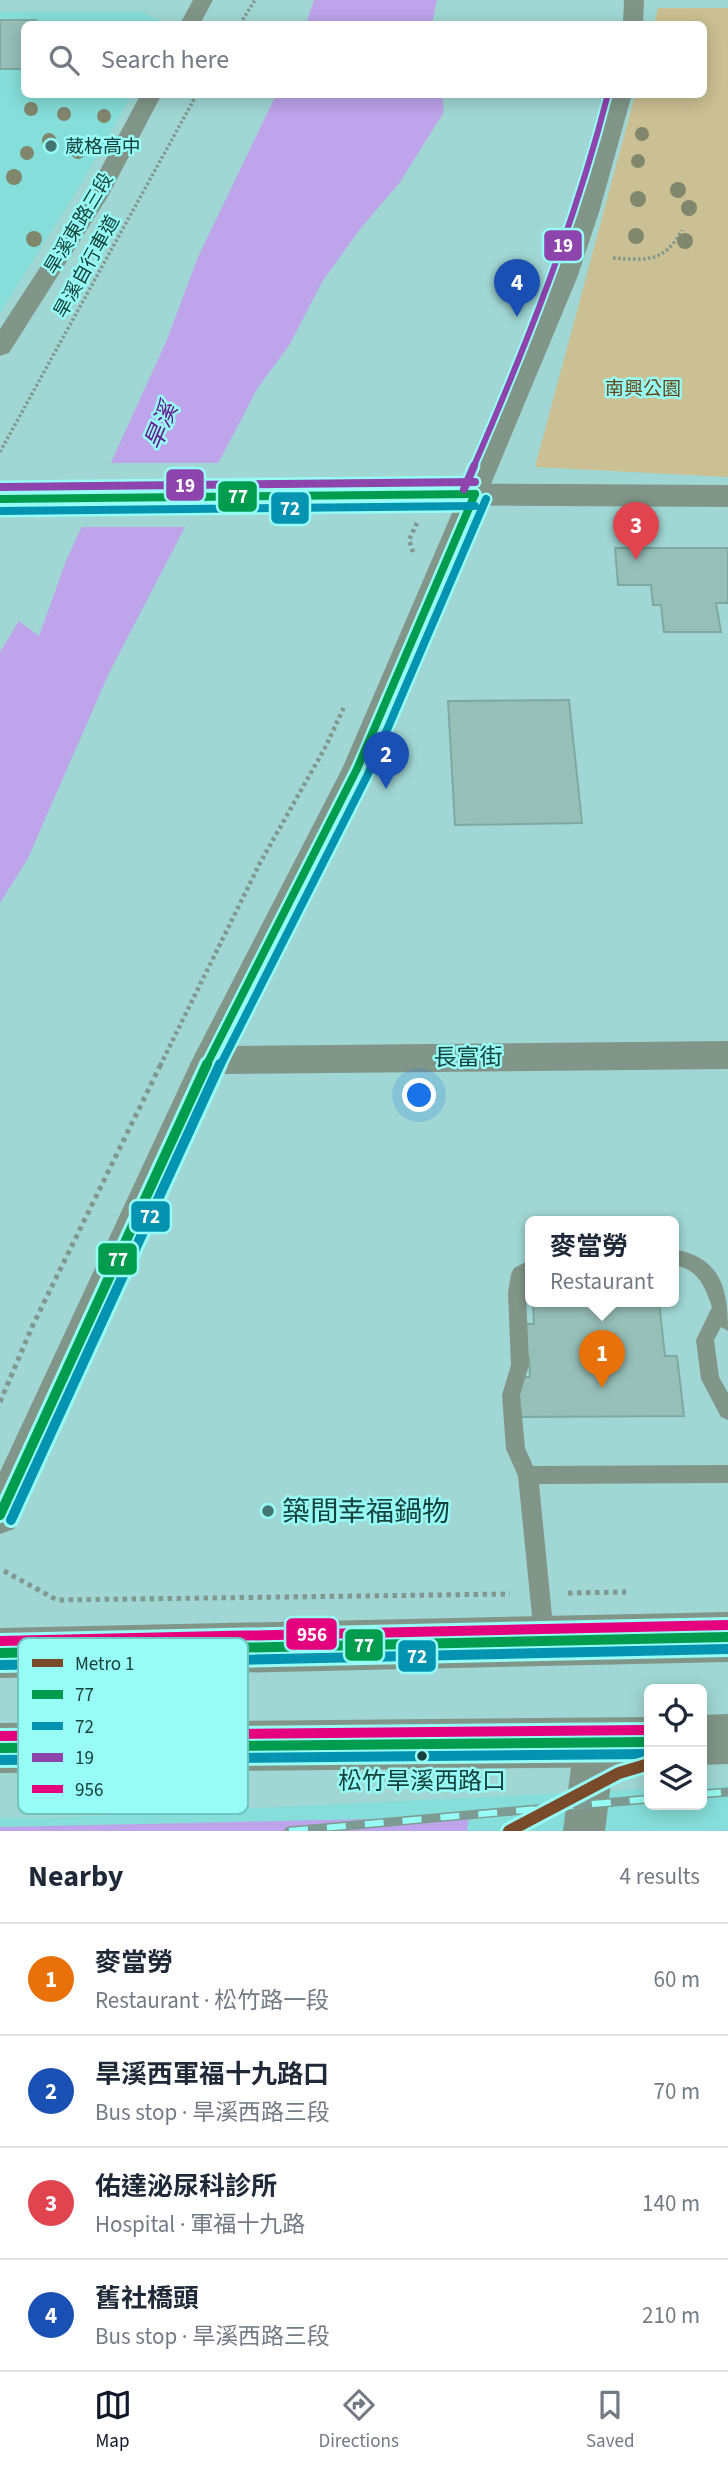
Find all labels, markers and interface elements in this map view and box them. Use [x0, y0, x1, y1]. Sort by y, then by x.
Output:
search box [21, 21, 707, 98]
icon: search [45, 41, 83, 79]
text: Search here [101, 41, 229, 78]
place label: 葳格高中 [65, 134, 141, 161]
marker: 葳格高中 [43, 138, 59, 154]
street label: 旱溪東路三段 [38, 168, 120, 280]
street label: 旱溪自行車道 [48, 210, 127, 323]
line badge: 19 [543, 229, 583, 262]
text: 19 [553, 233, 573, 260]
pin: 4 [494, 259, 540, 317]
park label: 南興公園 [605, 376, 681, 403]
water label: 旱溪 [136, 395, 188, 455]
line badge: 19 [165, 468, 205, 502]
text: 19 [175, 473, 195, 500]
line badge: 77 [217, 480, 258, 513]
text: 77 [228, 484, 248, 511]
line badge: 72 [270, 491, 310, 525]
text: 72 [280, 496, 300, 523]
pin: 3 [613, 502, 659, 560]
pin: 2 [363, 731, 409, 789]
street label: 長富街 [433, 1040, 503, 1075]
your location [402, 1078, 436, 1112]
line badge: 72 [130, 1200, 171, 1233]
text: 72 [140, 1204, 160, 1231]
popup [525, 1216, 679, 1307]
text: 麥當勞 [550, 1228, 628, 1265]
line badge: 77 [97, 1242, 138, 1276]
text: 77 [108, 1247, 128, 1274]
text: Restaurant [550, 1265, 654, 1298]
pin: 1 [579, 1330, 625, 1388]
place label: 築間幸福鍋物 [282, 1492, 450, 1532]
marker: 築間幸福鍋物 [260, 1503, 276, 1519]
line badge: 956 [285, 1617, 338, 1651]
text: 956 [297, 1622, 327, 1649]
line badge: 77 [344, 1628, 384, 1662]
text: 77 [354, 1633, 374, 1660]
legend [18, 1638, 248, 1814]
line badge: 72 [397, 1639, 437, 1673]
text: 72 [407, 1644, 427, 1671]
text: Metro 1 [75, 1651, 134, 1678]
text: 77 [75, 1682, 94, 1709]
map controls [644, 1684, 707, 1810]
button: locate [644, 1684, 707, 1747]
text: 72 [75, 1714, 94, 1741]
text: 19 [75, 1745, 94, 1772]
button: layers [644, 1747, 707, 1810]
marker: 松竹旱溪西路口 [415, 1749, 429, 1763]
place label: 松竹旱溪西路口 [338, 1764, 506, 1799]
text: 956 [75, 1777, 103, 1804]
text: Nearby [28, 1855, 123, 1898]
text: 4 results [620, 1860, 700, 1893]
text: 麥當勞 [95, 1944, 173, 1981]
text: 1 [45, 1963, 57, 1996]
text: 60 m [653, 1963, 700, 1996]
text: Restaurant · 松竹路一段 [95, 1984, 329, 2017]
text: 旱溪西軍福十九路口 [95, 2056, 329, 2093]
text: 2 [45, 2075, 57, 2108]
text: 70 m [653, 2075, 700, 2108]
text: Bus stop · 旱溪西路三段 [95, 2096, 330, 2129]
text: 佑達泌尿科診所 [95, 2168, 277, 2205]
text: 3 [45, 2187, 57, 2220]
text: 140 m [642, 2187, 700, 2220]
text: Hospital · 軍福十九路 [95, 2208, 305, 2241]
text: 舊社橋頭 [95, 2280, 199, 2317]
text: 4 [45, 2299, 57, 2332]
text: 210 m [642, 2299, 700, 2332]
text: Bus stop · 旱溪西路三段 [95, 2320, 330, 2353]
tab: Map [94, 2386, 132, 2455]
tab: Directions [319, 2386, 399, 2455]
tab: Saved [586, 2386, 634, 2455]

